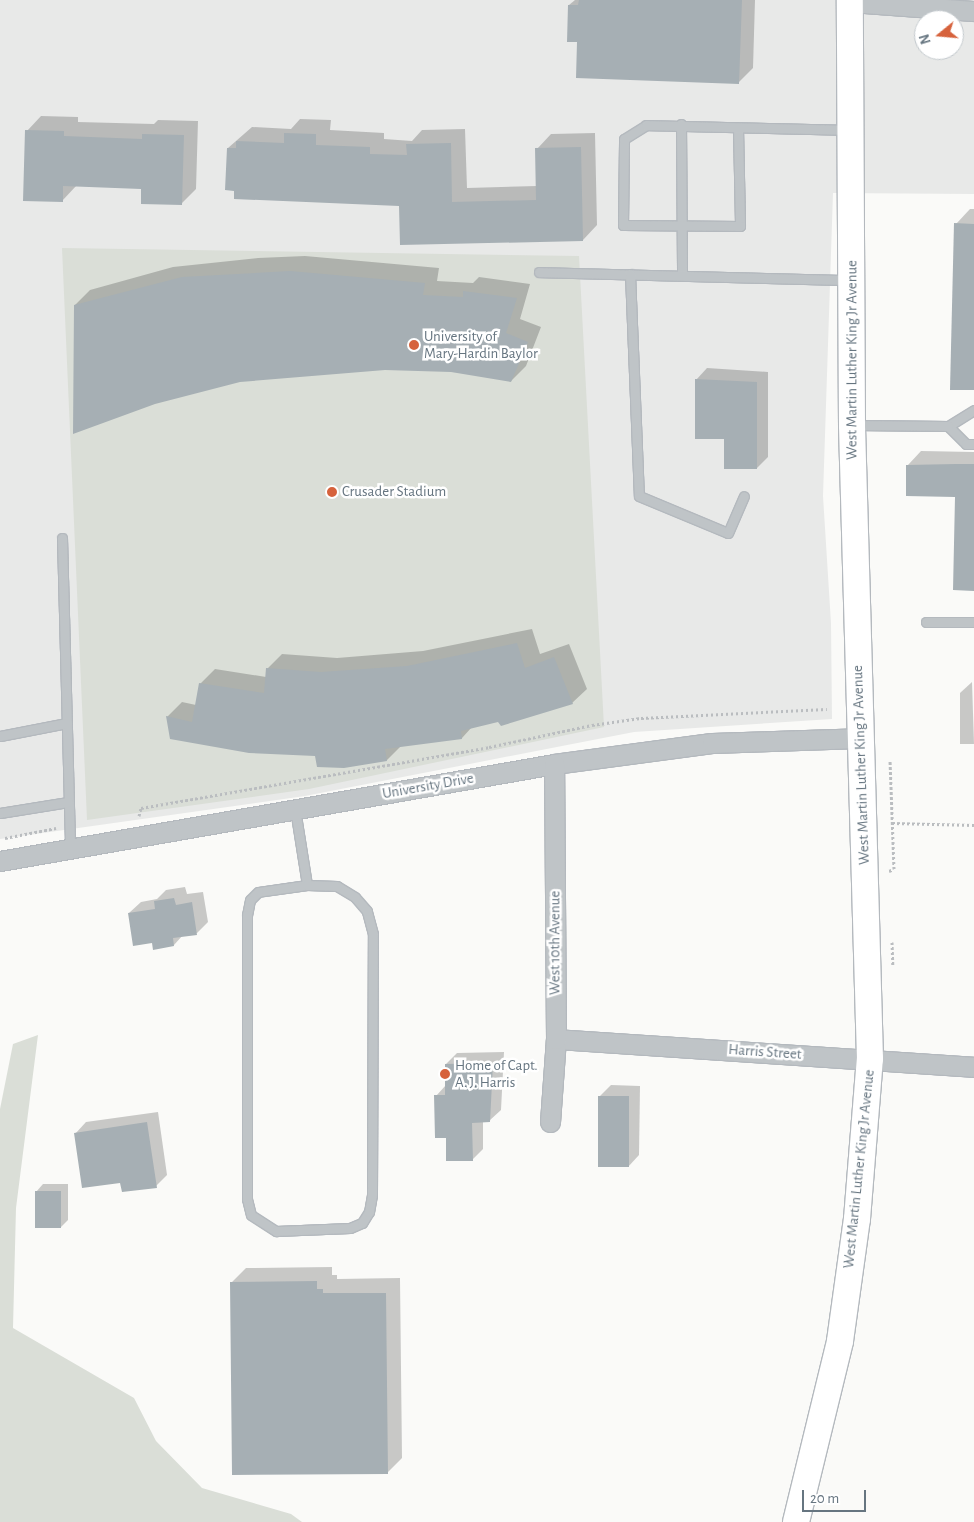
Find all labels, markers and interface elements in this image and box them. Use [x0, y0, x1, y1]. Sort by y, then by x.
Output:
north arrow [914, 10, 964, 60]
text: N [917, 32, 934, 46]
street label: West Martin Luther King Jr Avenue [843, 260, 861, 460]
place label: University of Mary-Hardin Baylor [424, 327, 538, 362]
marker: University of Mary-Hardin Baylor [408, 339, 420, 351]
place label: Crusader Stadium [342, 483, 446, 501]
marker: Crusader Stadium [326, 486, 338, 498]
street label: West Martin Luther King Jr Avenue [849, 665, 873, 865]
street label: University Drive [381, 769, 475, 803]
street label: West 10th Avenue [546, 891, 564, 995]
street label: Harris Street [728, 1040, 802, 1064]
place label: Home of Capt. A. J. Harris [455, 1056, 538, 1091]
marker: Home of Capt. A. J. Harris [439, 1068, 451, 1080]
street label: West Martin Luther King Jr Avenue [840, 1069, 878, 1269]
scale bar [804, 1480, 868, 1512]
text: 20 m [810, 1491, 839, 1506]

